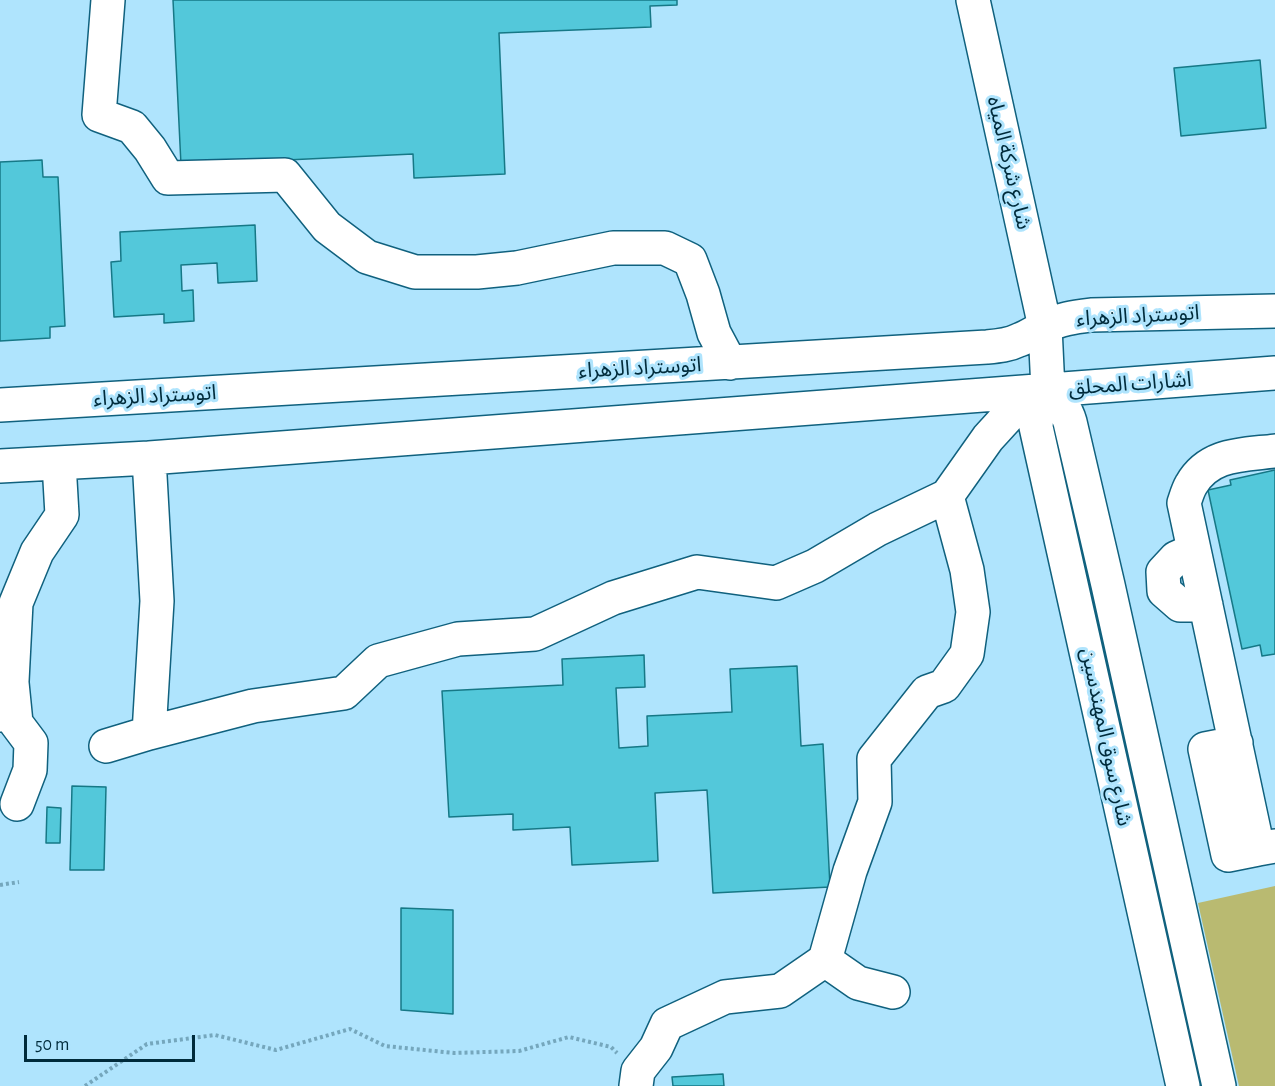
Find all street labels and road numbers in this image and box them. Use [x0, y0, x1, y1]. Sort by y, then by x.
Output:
street label: شارع شركة المياه [981, 94, 1037, 232]
street label: اتوستراد الزهراء [1076, 300, 1200, 332]
street label: اتوستراد الزهراء [578, 352, 702, 384]
street label: اشارات المحلق [1068, 367, 1192, 401]
street label: اتوستراد الزهراء [93, 380, 217, 412]
street label: شارع سوق المهندسين [1075, 645, 1137, 829]

